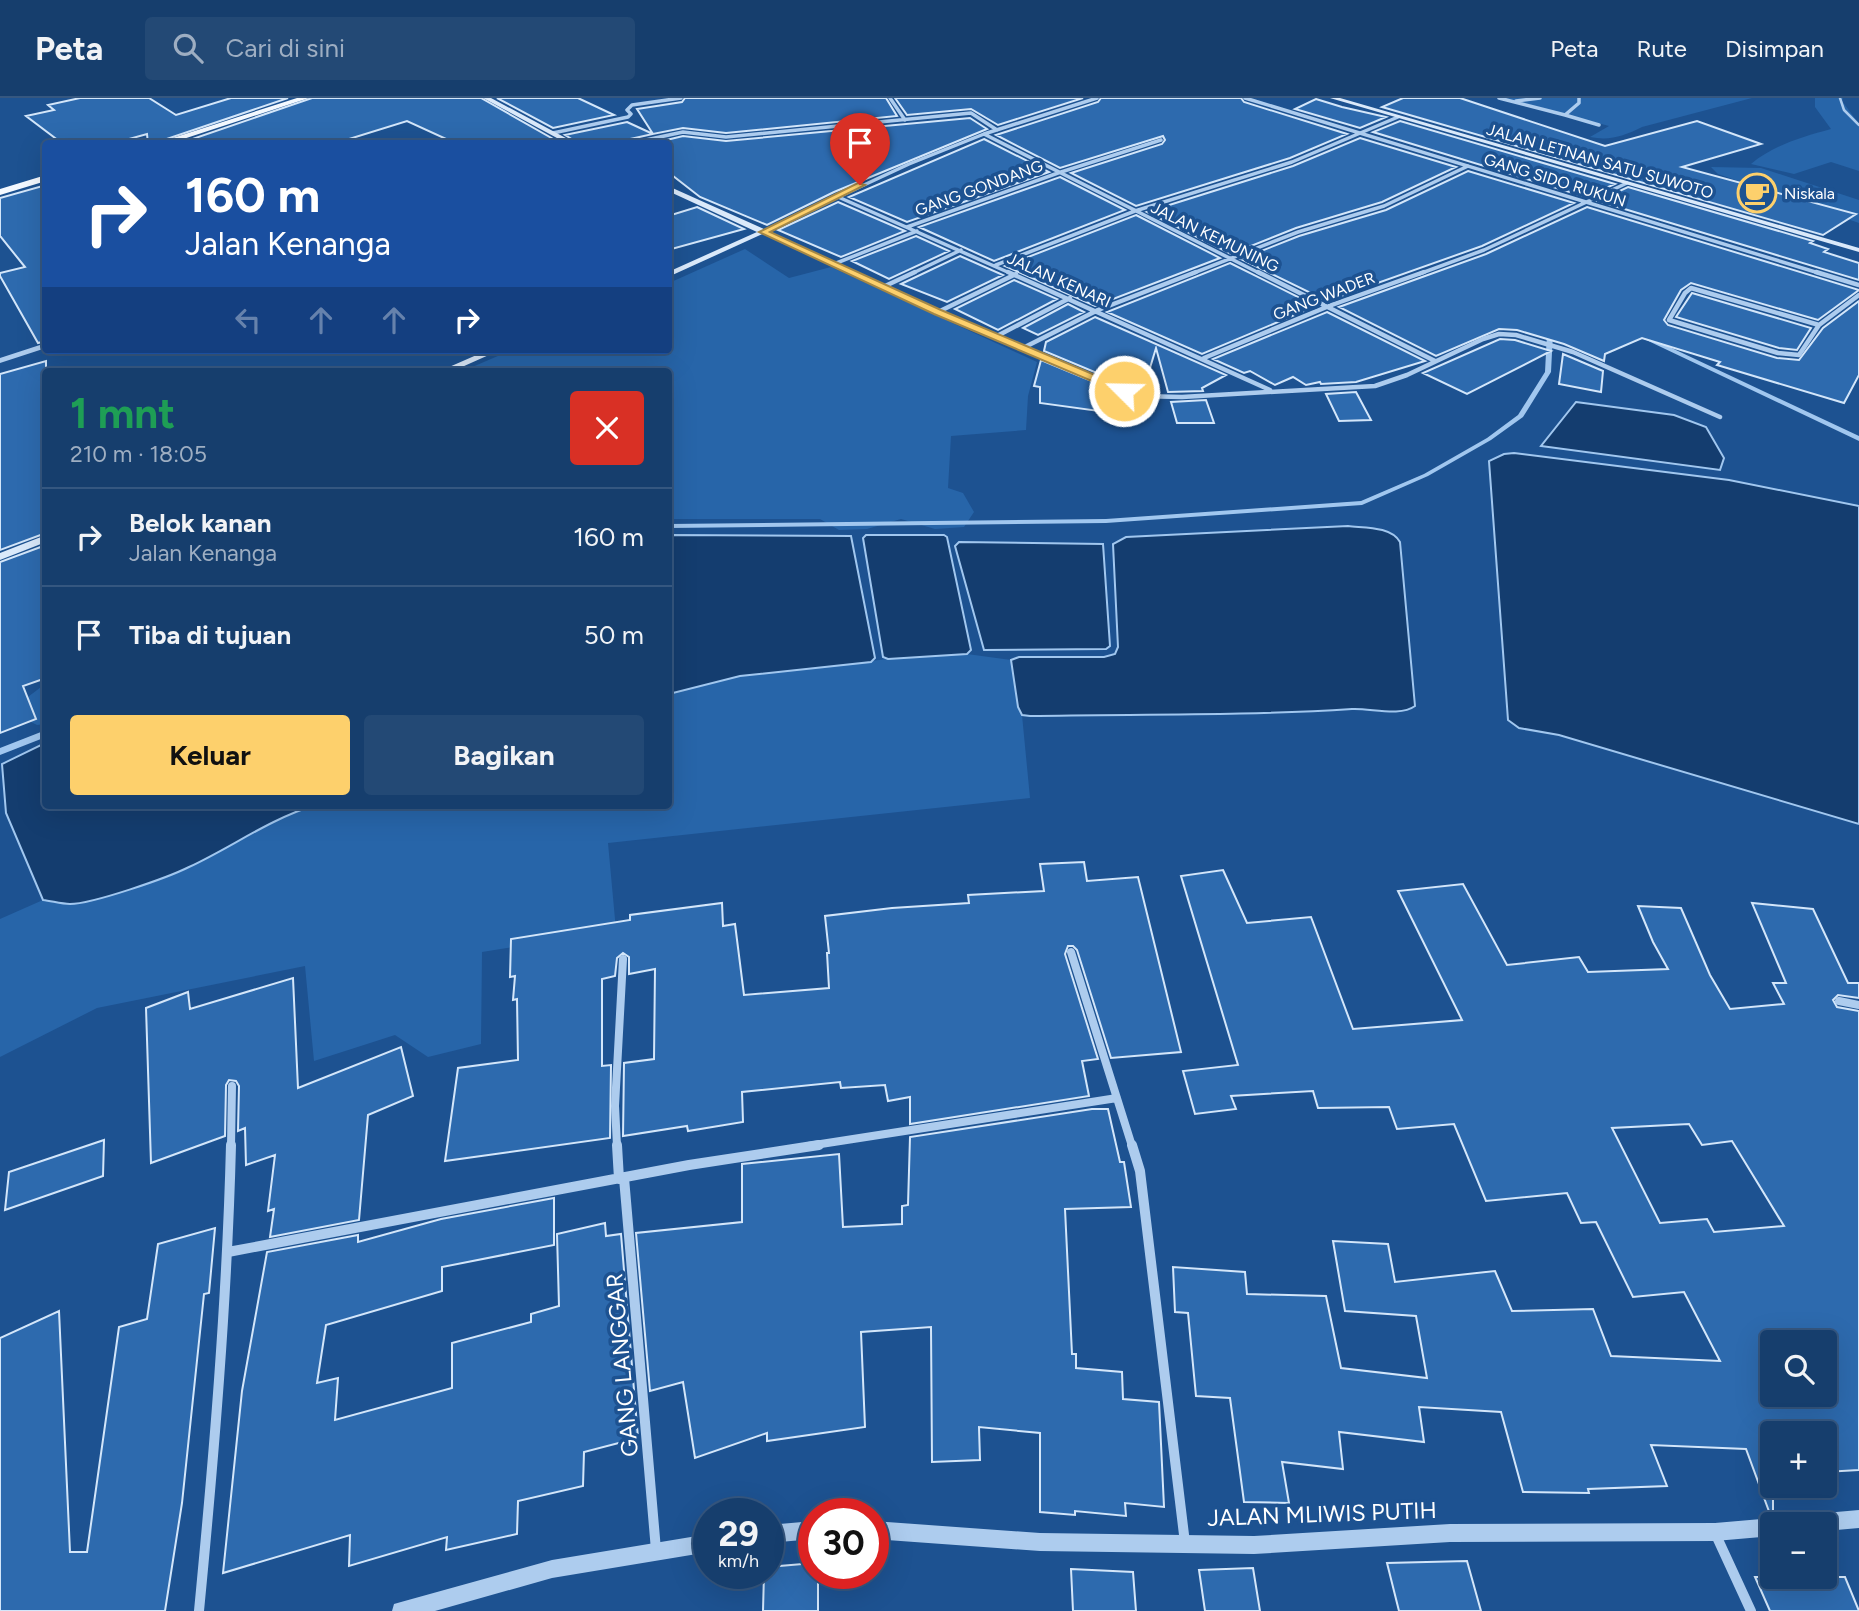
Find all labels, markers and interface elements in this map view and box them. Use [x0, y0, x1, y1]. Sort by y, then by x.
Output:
search box [145, 17, 635, 80]
text: Peta [35, 29, 103, 68]
icon: search [169, 29, 207, 67]
text: Cari di sini [225, 32, 345, 64]
text: Peta [1550, 34, 1598, 63]
text: Rute [1636, 34, 1687, 63]
text: Disimpan [1725, 34, 1824, 63]
pin [830, 113, 890, 185]
street label: JALAN LETNAN SATU SUWOTO [1484, 119, 1716, 203]
icon: arrive [841, 124, 879, 162]
street label: GANG SIDO RUKUN [1482, 149, 1628, 211]
street label: GANG GONDANG [912, 156, 1046, 220]
text: 160 m [185, 165, 320, 224]
icon: right [70, 168, 161, 259]
cafe icon: Niskala [1736, 172, 1778, 214]
place label: Niskala [1784, 184, 1835, 203]
street label: JALAN KEMUNING [1148, 198, 1282, 276]
text: Jalan Kenanga [185, 225, 391, 263]
street label: JALAN KENARI [1004, 249, 1114, 311]
street label: GANG WADER [1270, 268, 1378, 324]
icon: left [229, 301, 267, 339]
icon: ahead [302, 301, 340, 339]
icon: ahead [375, 301, 413, 339]
icon: right [448, 301, 486, 339]
position arrow [1087, 354, 1161, 428]
text: 1 mnt [70, 388, 175, 439]
button: close [570, 391, 644, 465]
text: 210 m · 18:05 [70, 440, 207, 468]
text: Belok kanan [129, 507, 272, 539]
icon: right [70, 518, 108, 556]
text: 160 m [573, 521, 644, 553]
text: Jalan Kenanga [129, 539, 277, 567]
icon: arrive [70, 616, 108, 654]
text: Tiba di tujuan [129, 619, 291, 651]
text: 50 m [584, 619, 644, 651]
button: Keluar [70, 715, 350, 795]
button: Bagikan [364, 715, 644, 795]
street label: GANG LANGGAR [600, 1272, 644, 1458]
map controls [1760, 1330, 1837, 1589]
button: search [1760, 1330, 1837, 1407]
button: + [1760, 1421, 1837, 1498]
street label: JALAN MLIWIS PUTIH [1207, 1496, 1437, 1532]
speed limit sign: 30 [798, 1498, 889, 1589]
button: − [1760, 1512, 1837, 1589]
text: 29 [718, 1513, 759, 1555]
text: km/h [718, 1550, 759, 1572]

